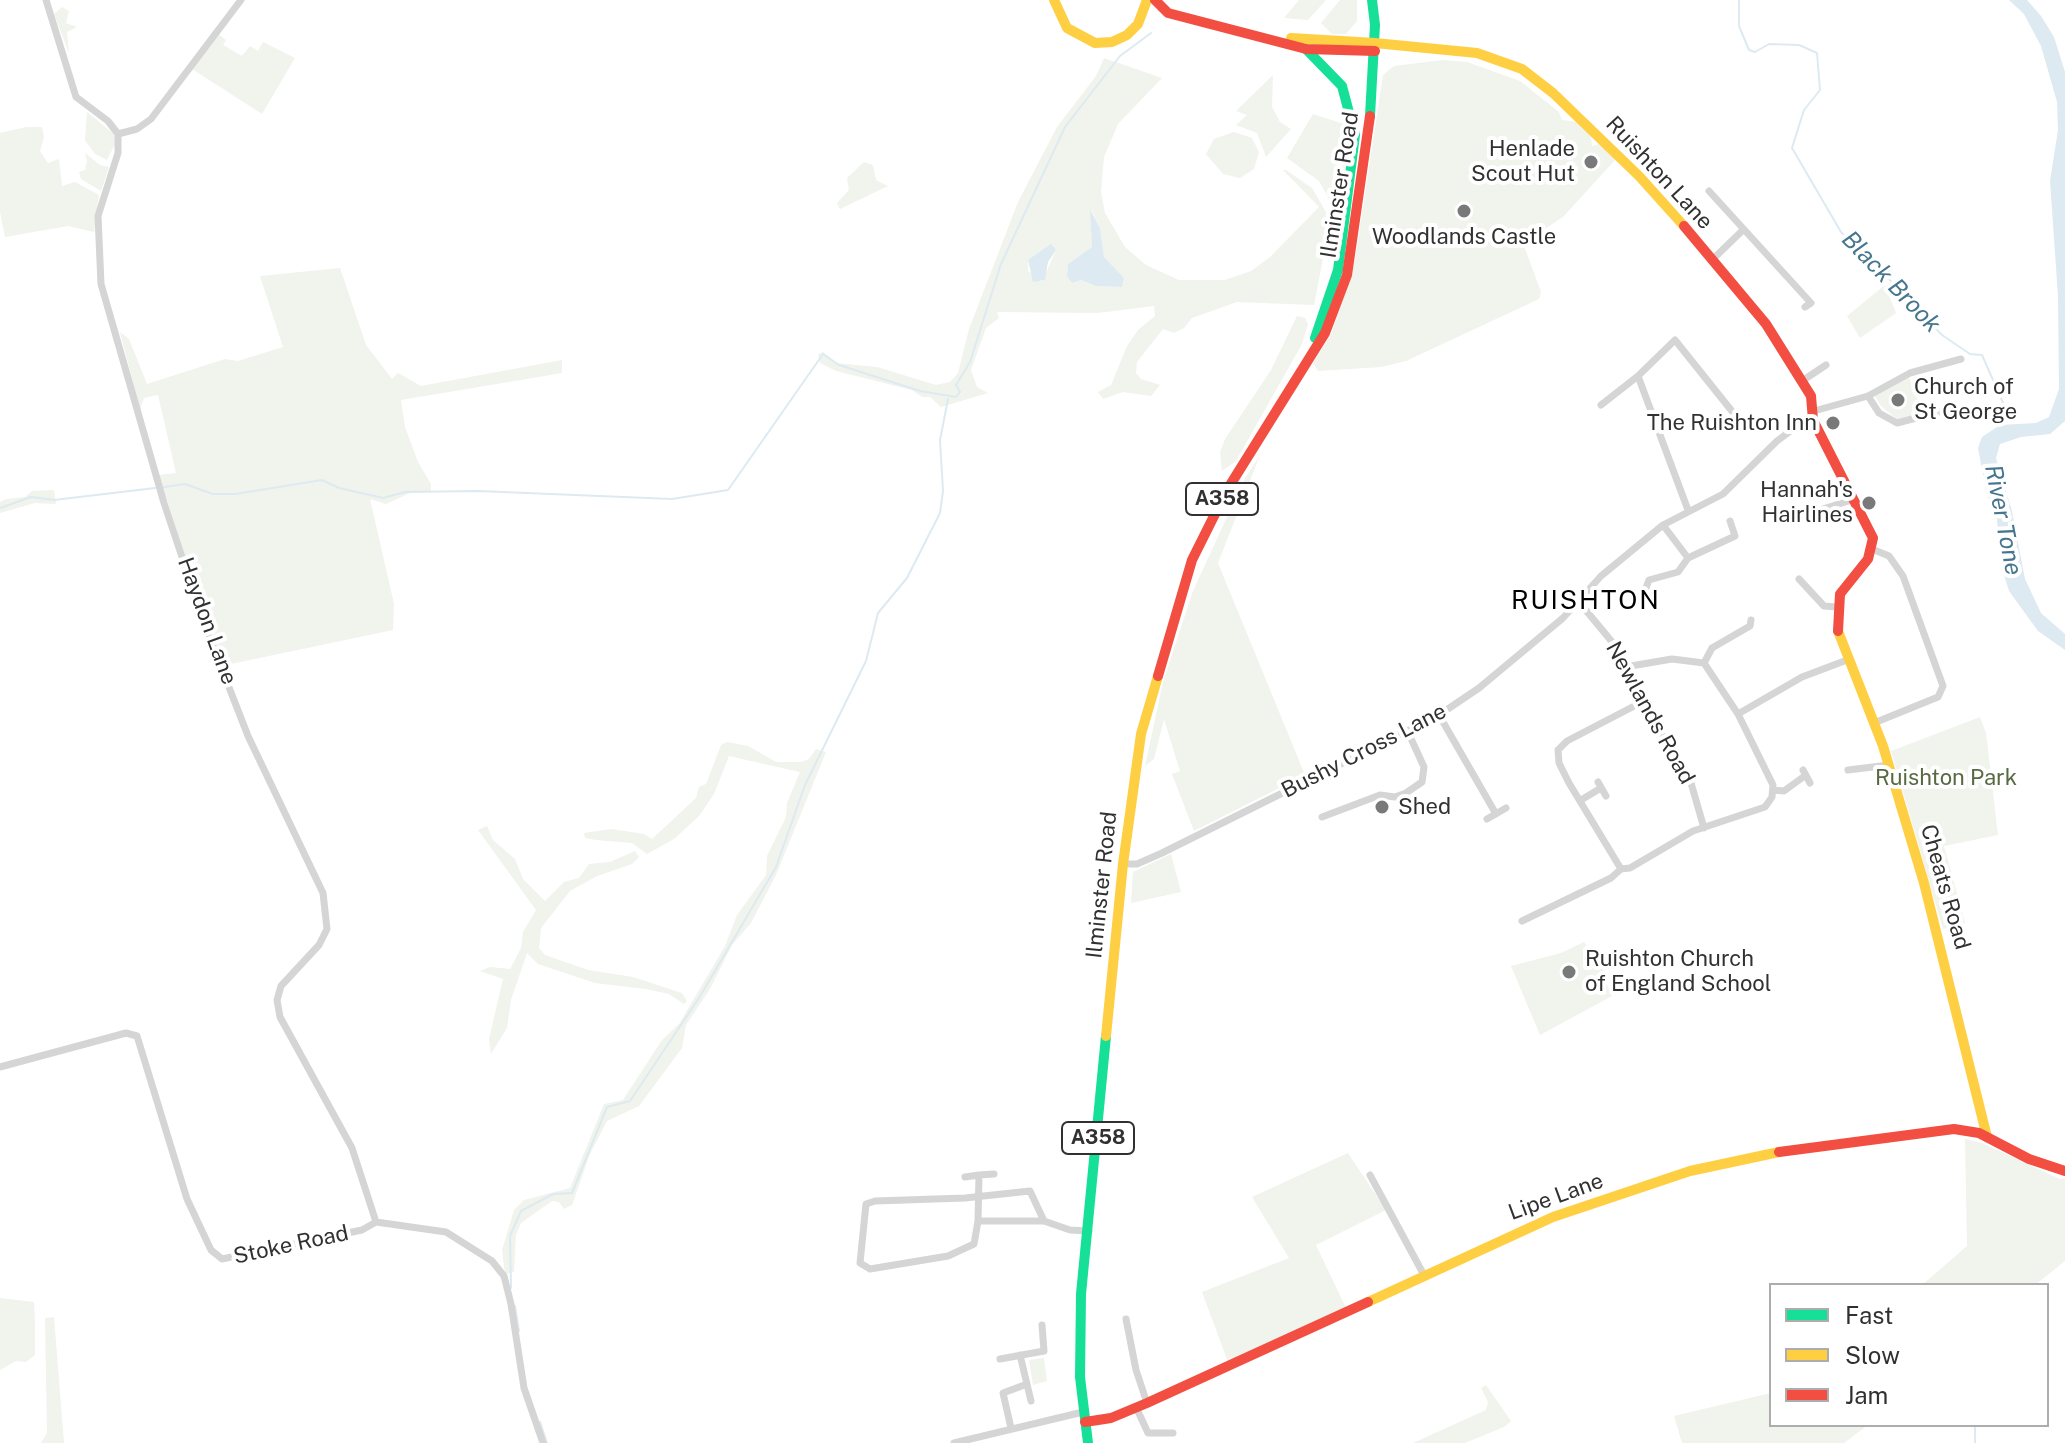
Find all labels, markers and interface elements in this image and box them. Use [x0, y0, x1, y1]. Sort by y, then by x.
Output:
street label: Ilminster Road [1315, 110, 1365, 260]
street label: Ruishton Lane [1600, 111, 1718, 235]
place label: Henlade Scout Hut [1471, 136, 1575, 188]
marker: Henlade Scout Hut [1582, 153, 1600, 171]
marker: Woodlands Castle [1455, 202, 1473, 220]
place label: Woodlands Castle [1372, 224, 1556, 250]
water label: Black Brook [1836, 225, 1946, 339]
place label: Church of St George [1914, 374, 2017, 426]
marker: Church of St George [1889, 391, 1907, 409]
place label: The Ruishton Inn [1647, 410, 1817, 436]
marker: The Ruishton Inn [1824, 414, 1842, 432]
water label: River Tone [1978, 462, 2028, 578]
place label: Hannah's Hairlines [1760, 477, 1853, 528]
road number: A358 [1186, 483, 1258, 515]
marker: Hannah's Hairlines [1860, 494, 1878, 512]
street label: Haydon Lane [172, 554, 242, 688]
district label: RUISHTON [1511, 585, 1661, 617]
street label: Newlands Road [1600, 637, 1700, 789]
street label: Bushy Cross Lane [1277, 698, 1451, 804]
park label: Ruishton Park [1875, 765, 2017, 791]
place label: Shed [1398, 794, 1451, 820]
marker: Shed [1373, 798, 1391, 816]
street label: Ilminster Road [1081, 810, 1123, 960]
street label: Cheats Road [1915, 821, 1975, 953]
place label: Ruishton Church of England School [1585, 946, 1771, 998]
marker: Ruishton Church of England School [1560, 963, 1578, 981]
road number: A358 [1062, 1122, 1134, 1154]
street label: Lipe Lane [1505, 1168, 1607, 1226]
street label: Stoke Road [231, 1220, 351, 1270]
legend [1769, 1283, 2049, 1427]
text: Fast [1845, 1301, 1893, 1329]
text: Slow [1845, 1341, 1900, 1369]
text: Jam [1845, 1381, 1888, 1409]

